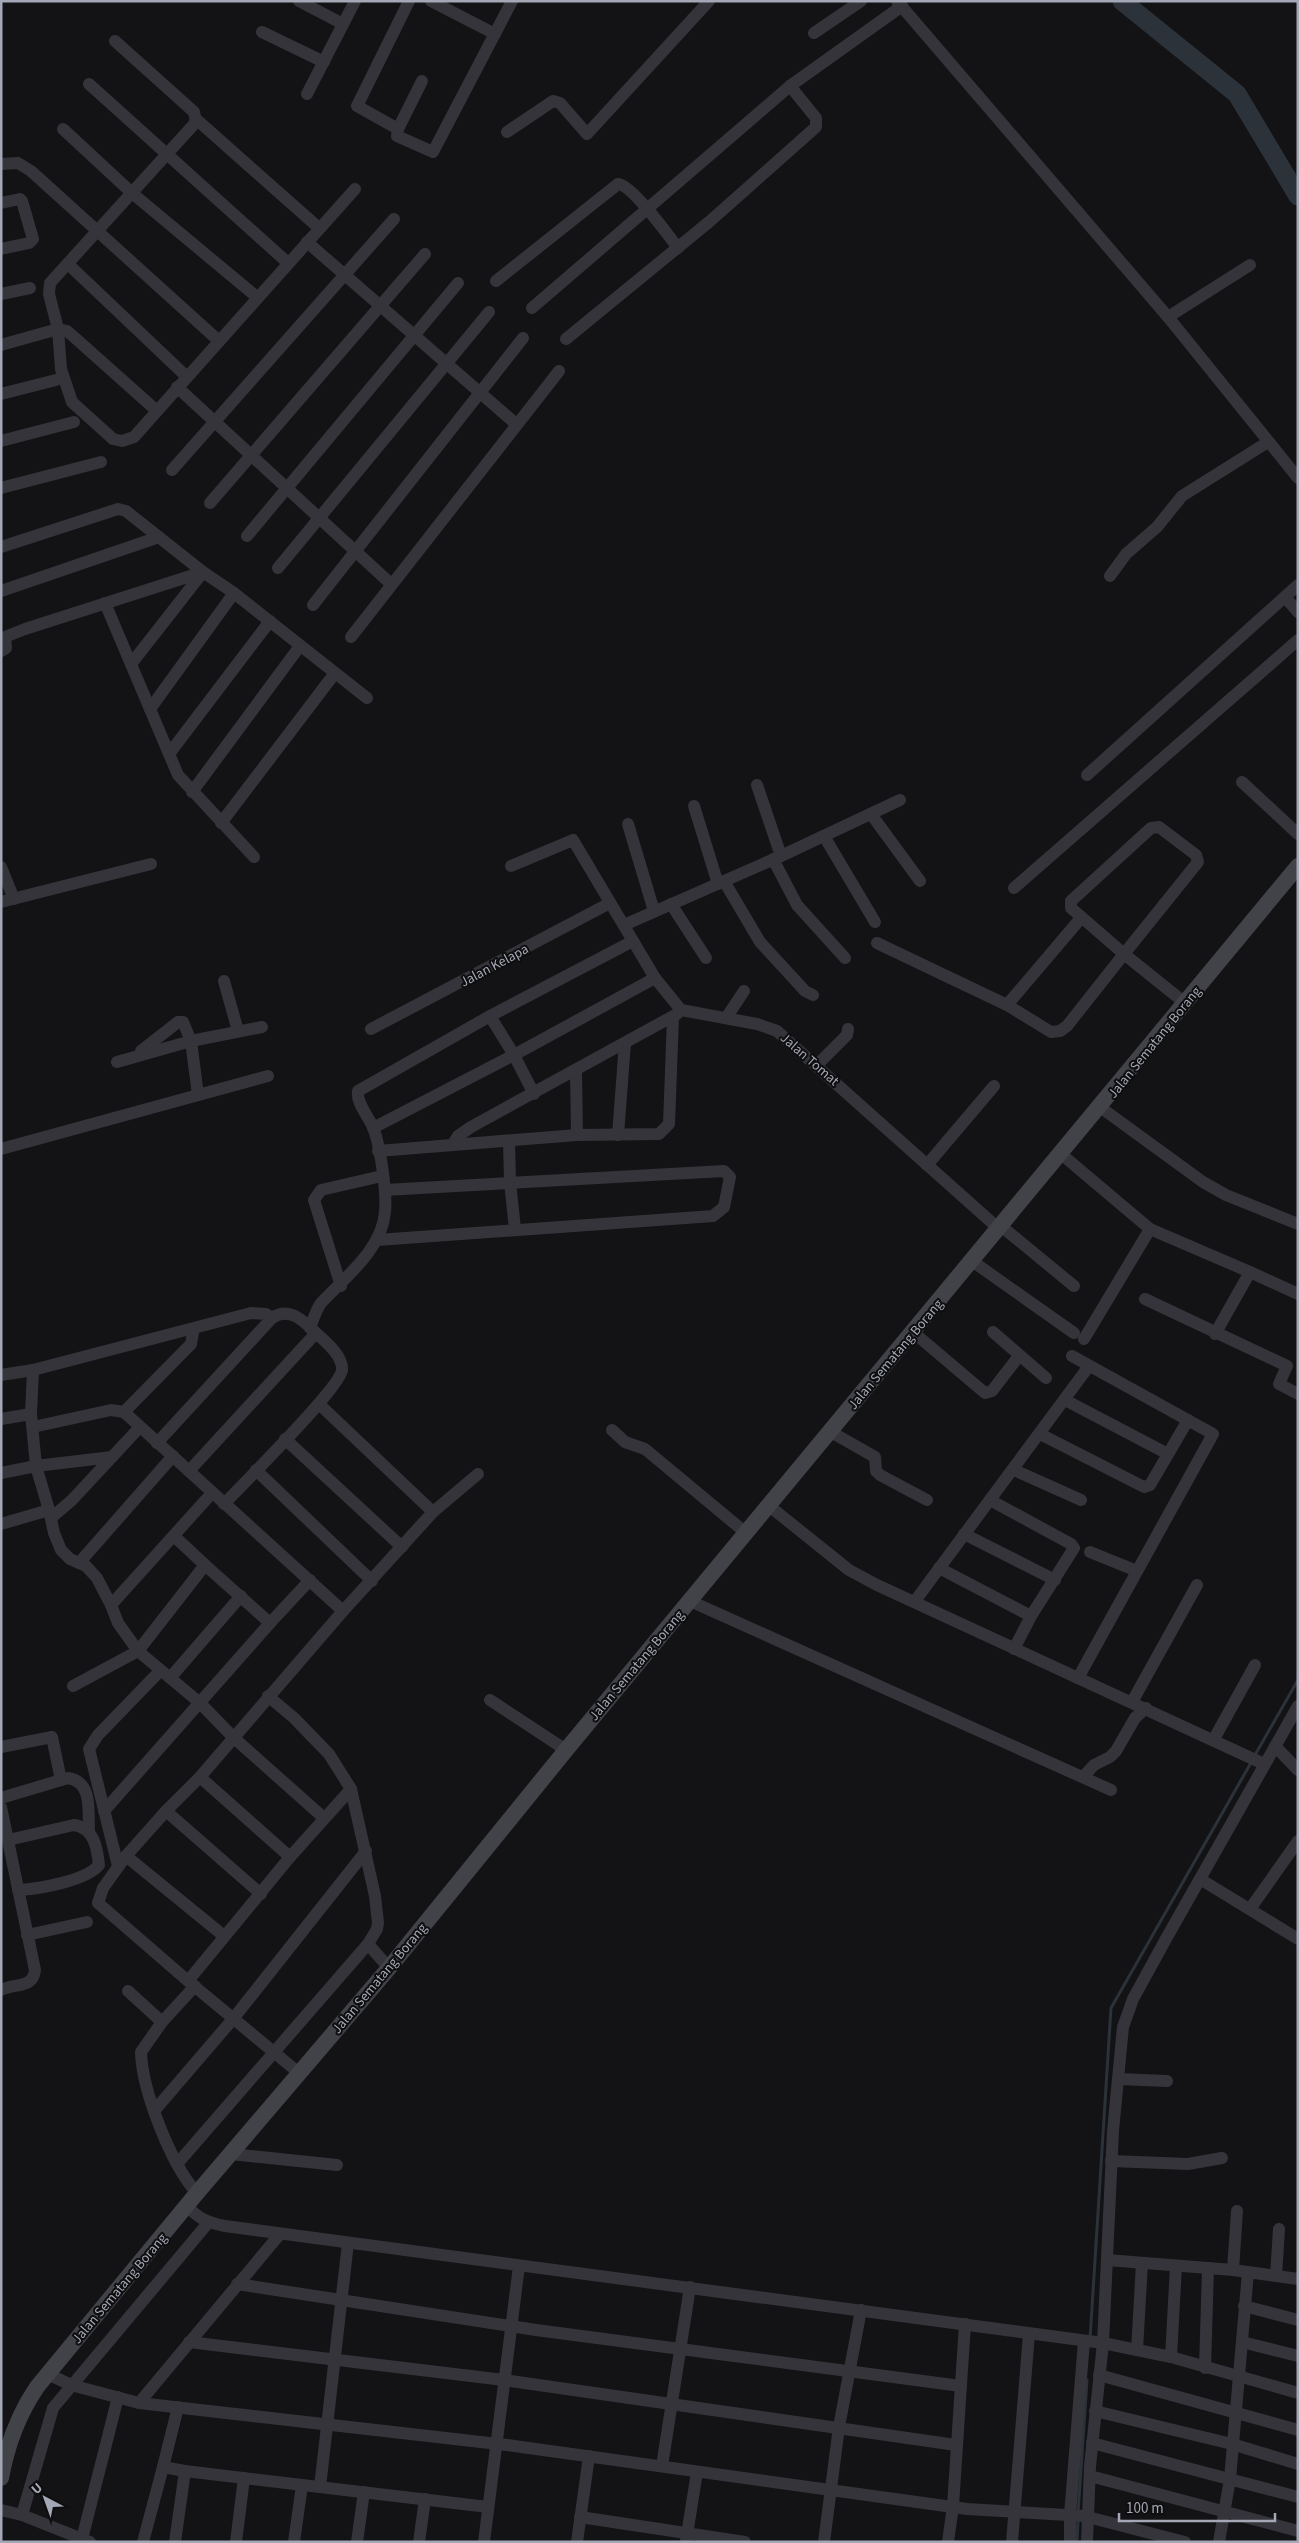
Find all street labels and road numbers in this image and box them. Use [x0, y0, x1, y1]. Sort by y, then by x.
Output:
street label: Jalan Kelapa [457, 939, 532, 992]
street label: Jalan Sematang Borang [1103, 982, 1206, 1103]
street label: Jalan Tomat [776, 1029, 843, 1091]
street label: Jalan Sematang Borang [843, 1295, 948, 1414]
street label: Jalan Sematang Borang [584, 1606, 689, 1725]
street label: Jalan Sematang Borang [327, 1919, 432, 2038]
street label: Jalan Sematang Borang [67, 2229, 172, 2348]

